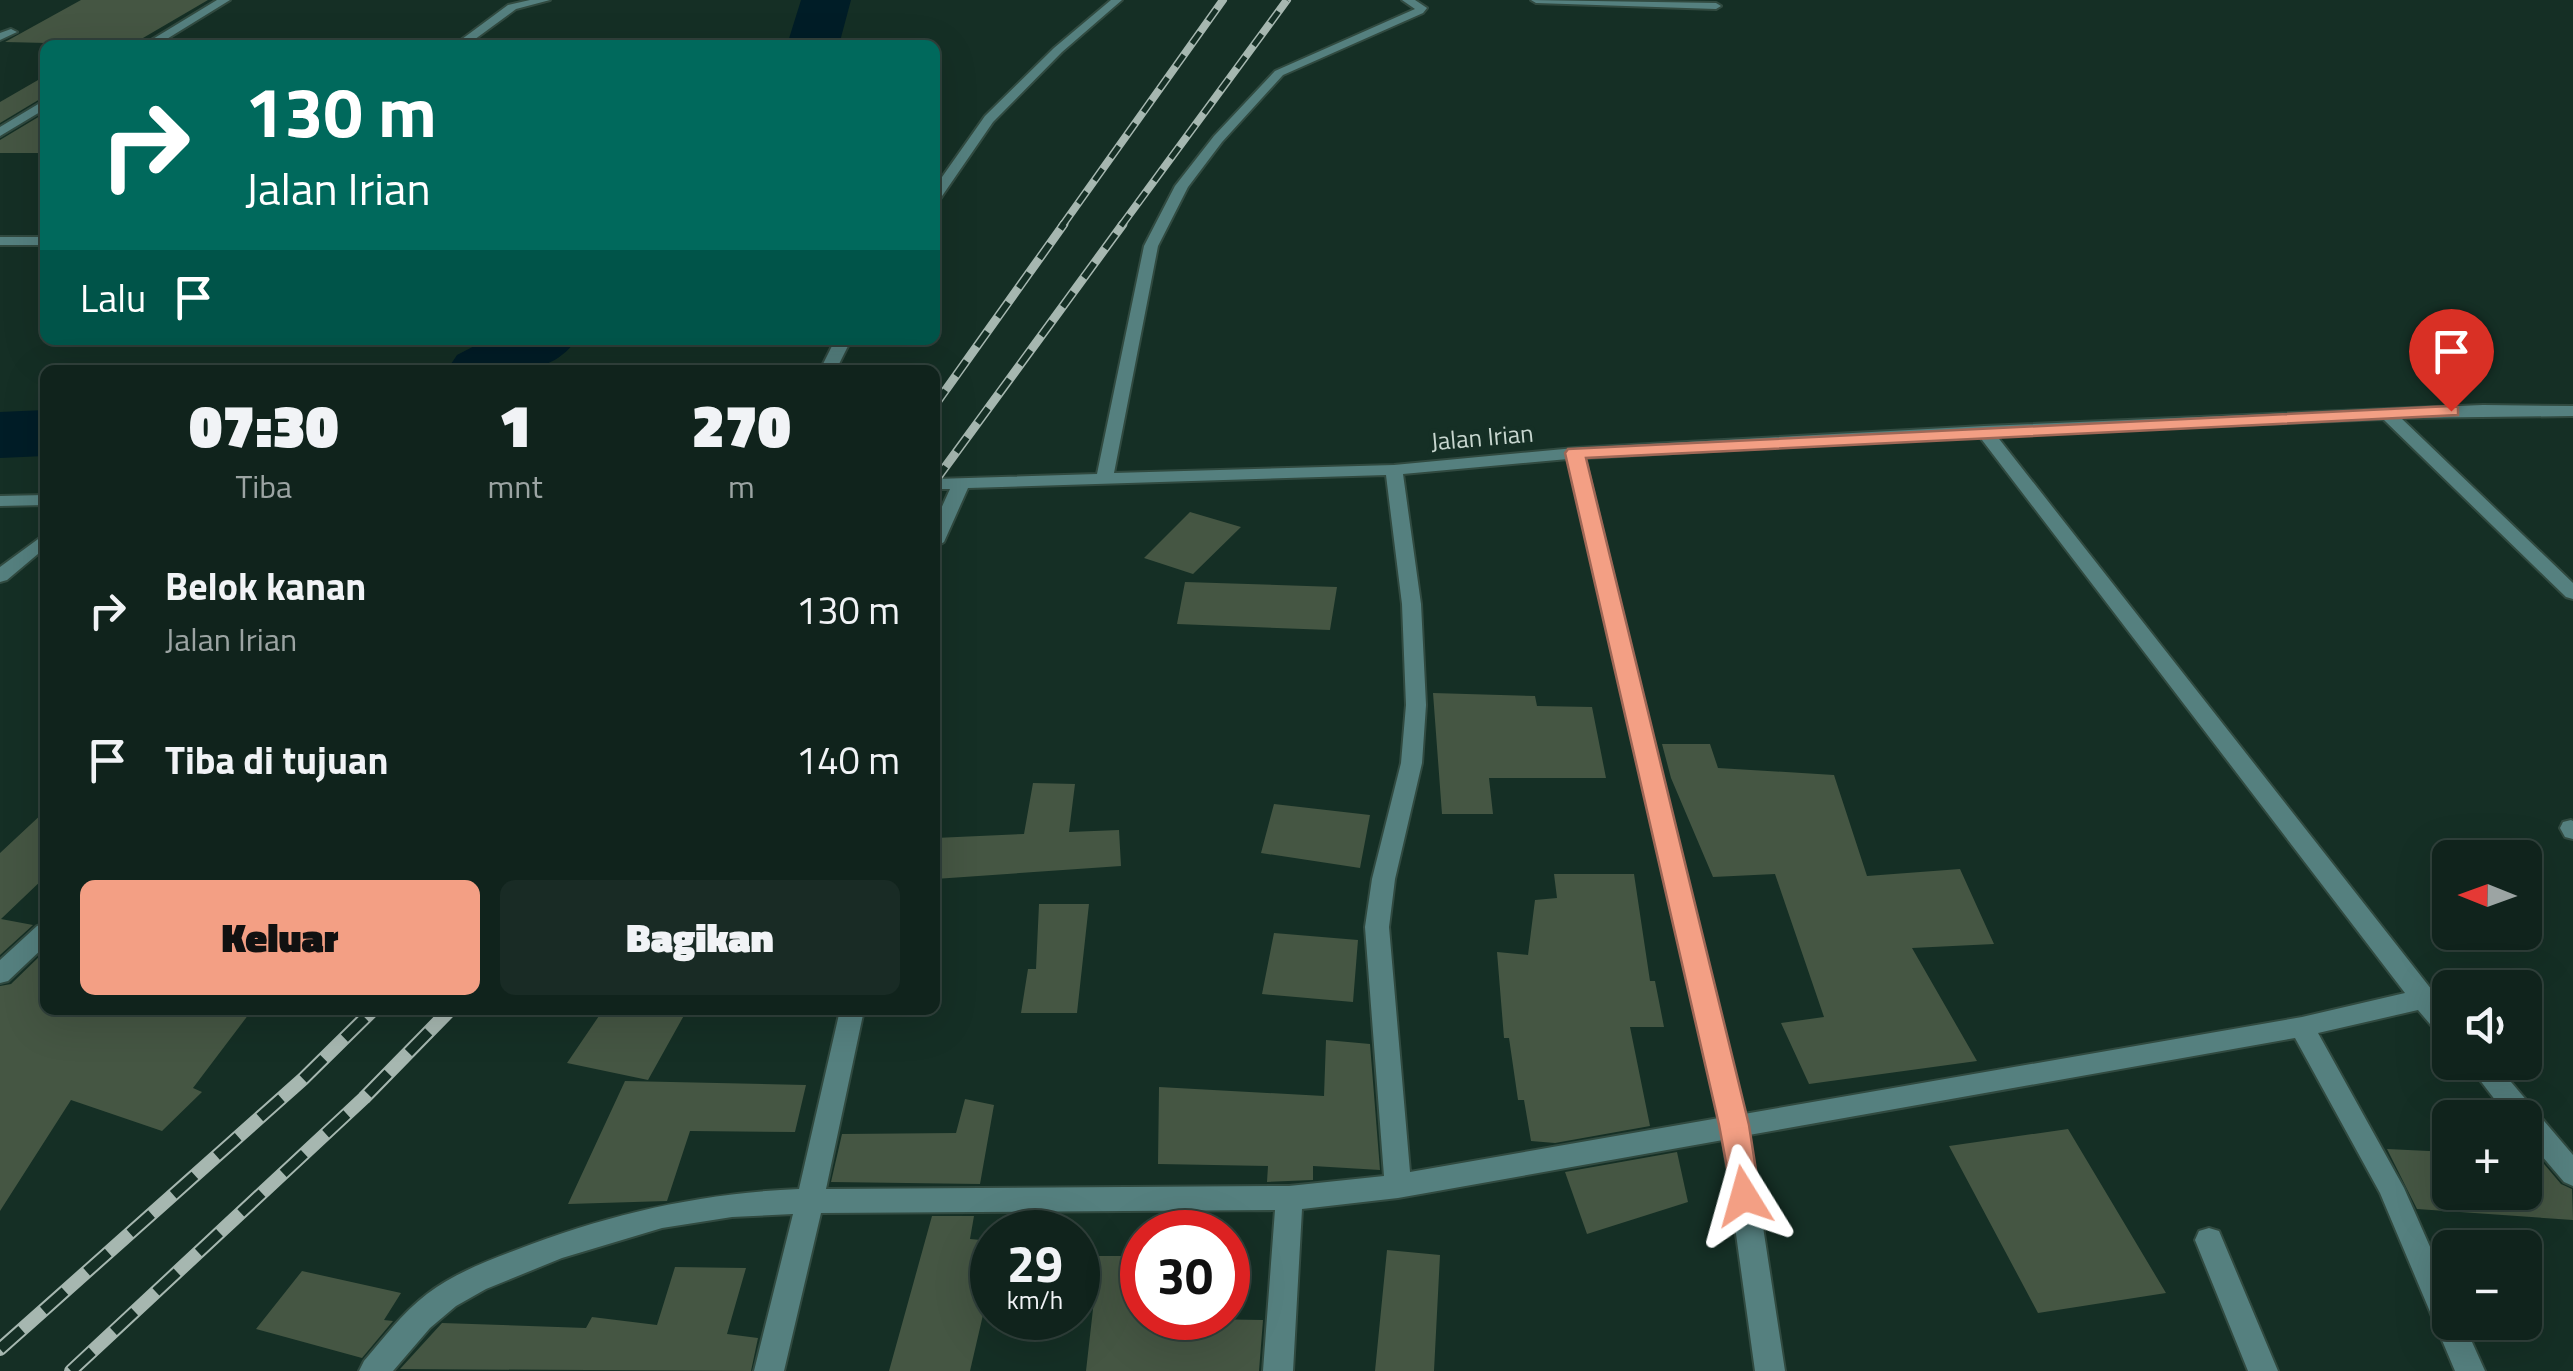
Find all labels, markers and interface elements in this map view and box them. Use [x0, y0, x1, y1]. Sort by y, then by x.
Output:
text: 130 m [245, 58, 437, 164]
icon: right [80, 80, 210, 210]
text: Jalan Irian [245, 154, 431, 222]
text: Lalu [80, 269, 146, 327]
icon: arrive [166, 270, 221, 325]
pin [2409, 309, 2494, 412]
icon: arrive [2424, 324, 2479, 379]
text: 07:30 [189, 379, 338, 470]
text: 1 [499, 379, 532, 470]
text: 270 [692, 379, 791, 470]
street label: Jalan Irian [1429, 414, 1535, 460]
text: Tiba [235, 462, 292, 510]
text: mnt [488, 462, 543, 510]
text: m [728, 462, 755, 510]
text: Belok kanan [165, 557, 366, 615]
text: 130 m [796, 581, 900, 639]
icon: right [80, 583, 135, 638]
text: Jalan Irian [165, 615, 297, 663]
text: Tiba di tujuan [165, 731, 388, 789]
text: 140 m [796, 731, 900, 789]
icon: arrive [80, 733, 135, 788]
north arrow [2432, 840, 2542, 950]
map controls [2432, 840, 2542, 1340]
button: Keluar [80, 880, 480, 995]
button: Bagikan [500, 880, 900, 995]
button: sound [2432, 970, 2542, 1080]
button: + [2432, 1100, 2542, 1210]
position arrow [1692, 1144, 1796, 1248]
speed limit sign: 30 [1120, 1210, 1250, 1340]
text: 29 [1007, 1225, 1063, 1301]
button: − [2432, 1230, 2542, 1340]
text: km/h [1007, 1281, 1063, 1319]

